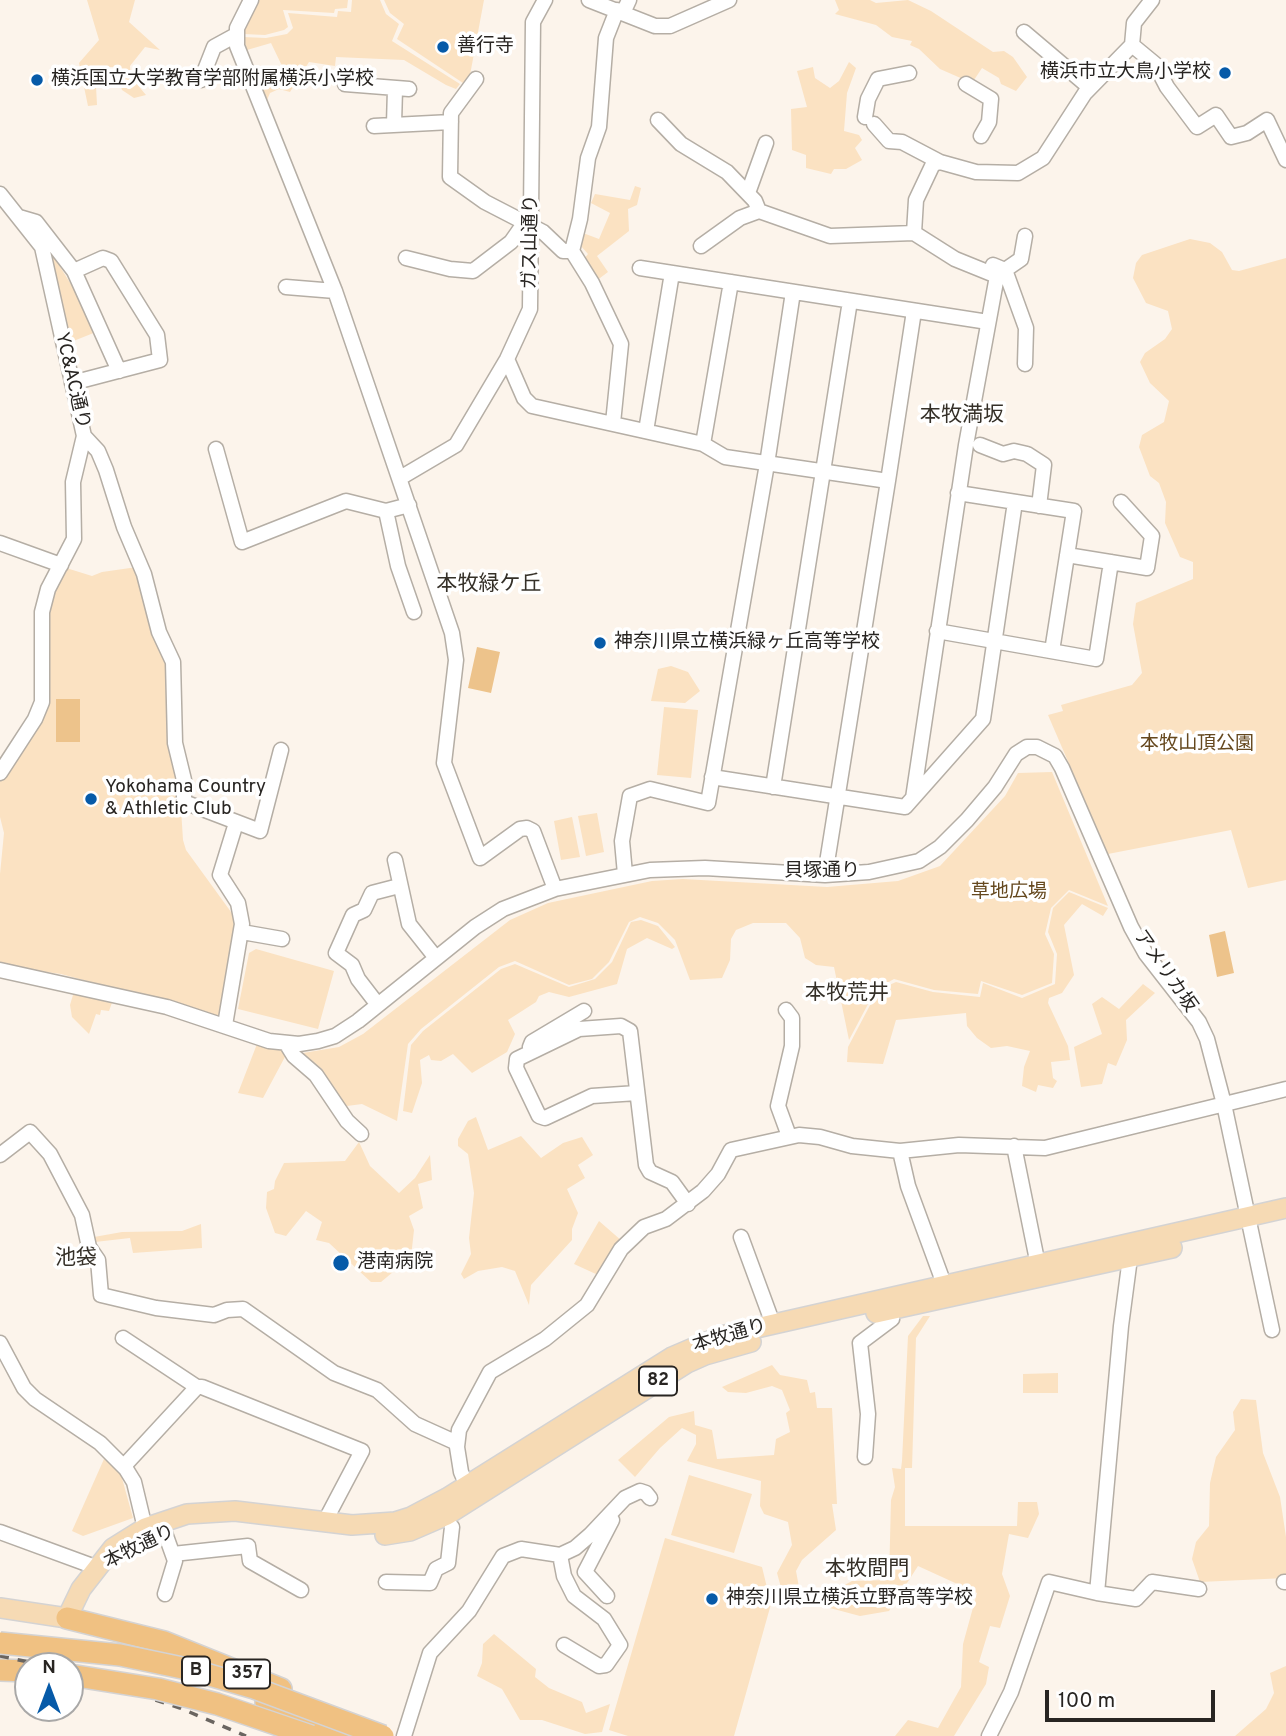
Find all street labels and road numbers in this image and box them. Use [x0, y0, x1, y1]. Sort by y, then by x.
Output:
street label: ガス山通り [520, 194, 544, 290]
street label: YC&AC通り [49, 330, 93, 432]
street label: 貝塚通り [784, 861, 860, 883]
street label: アメリカ坂 [1127, 927, 1201, 1017]
street label: 本牧通り [690, 1316, 770, 1358]
road number: 82 [639, 1366, 677, 1396]
street label: 本牧通り [101, 1521, 179, 1575]
road number: B [182, 1656, 210, 1686]
road number: 357 [224, 1660, 270, 1688]

